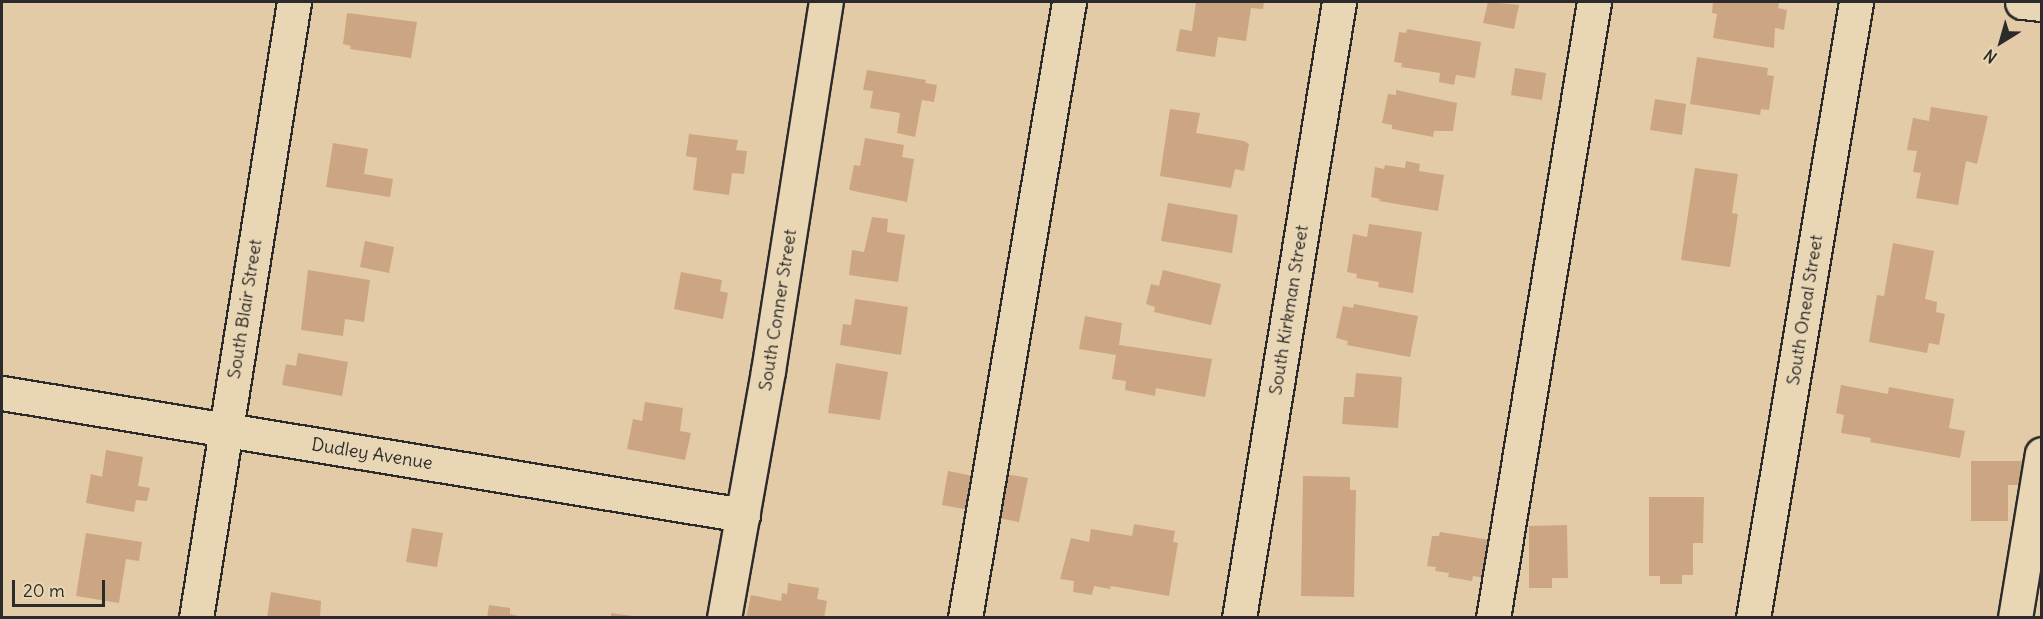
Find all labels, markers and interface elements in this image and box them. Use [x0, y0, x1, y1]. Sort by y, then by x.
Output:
north arrow [1971, 12, 2031, 72]
text: N [1980, 45, 2001, 68]
street label: South Kirkman Street [1265, 223, 1313, 397]
street label: South Conner Street [755, 228, 801, 392]
street label: South Oneal Street [1782, 233, 1828, 387]
street label: South Blair Street [223, 238, 267, 380]
street label: Dudley Avenue [310, 434, 434, 474]
scale bar [15, 568, 108, 606]
text: 20 m [23, 579, 65, 602]

